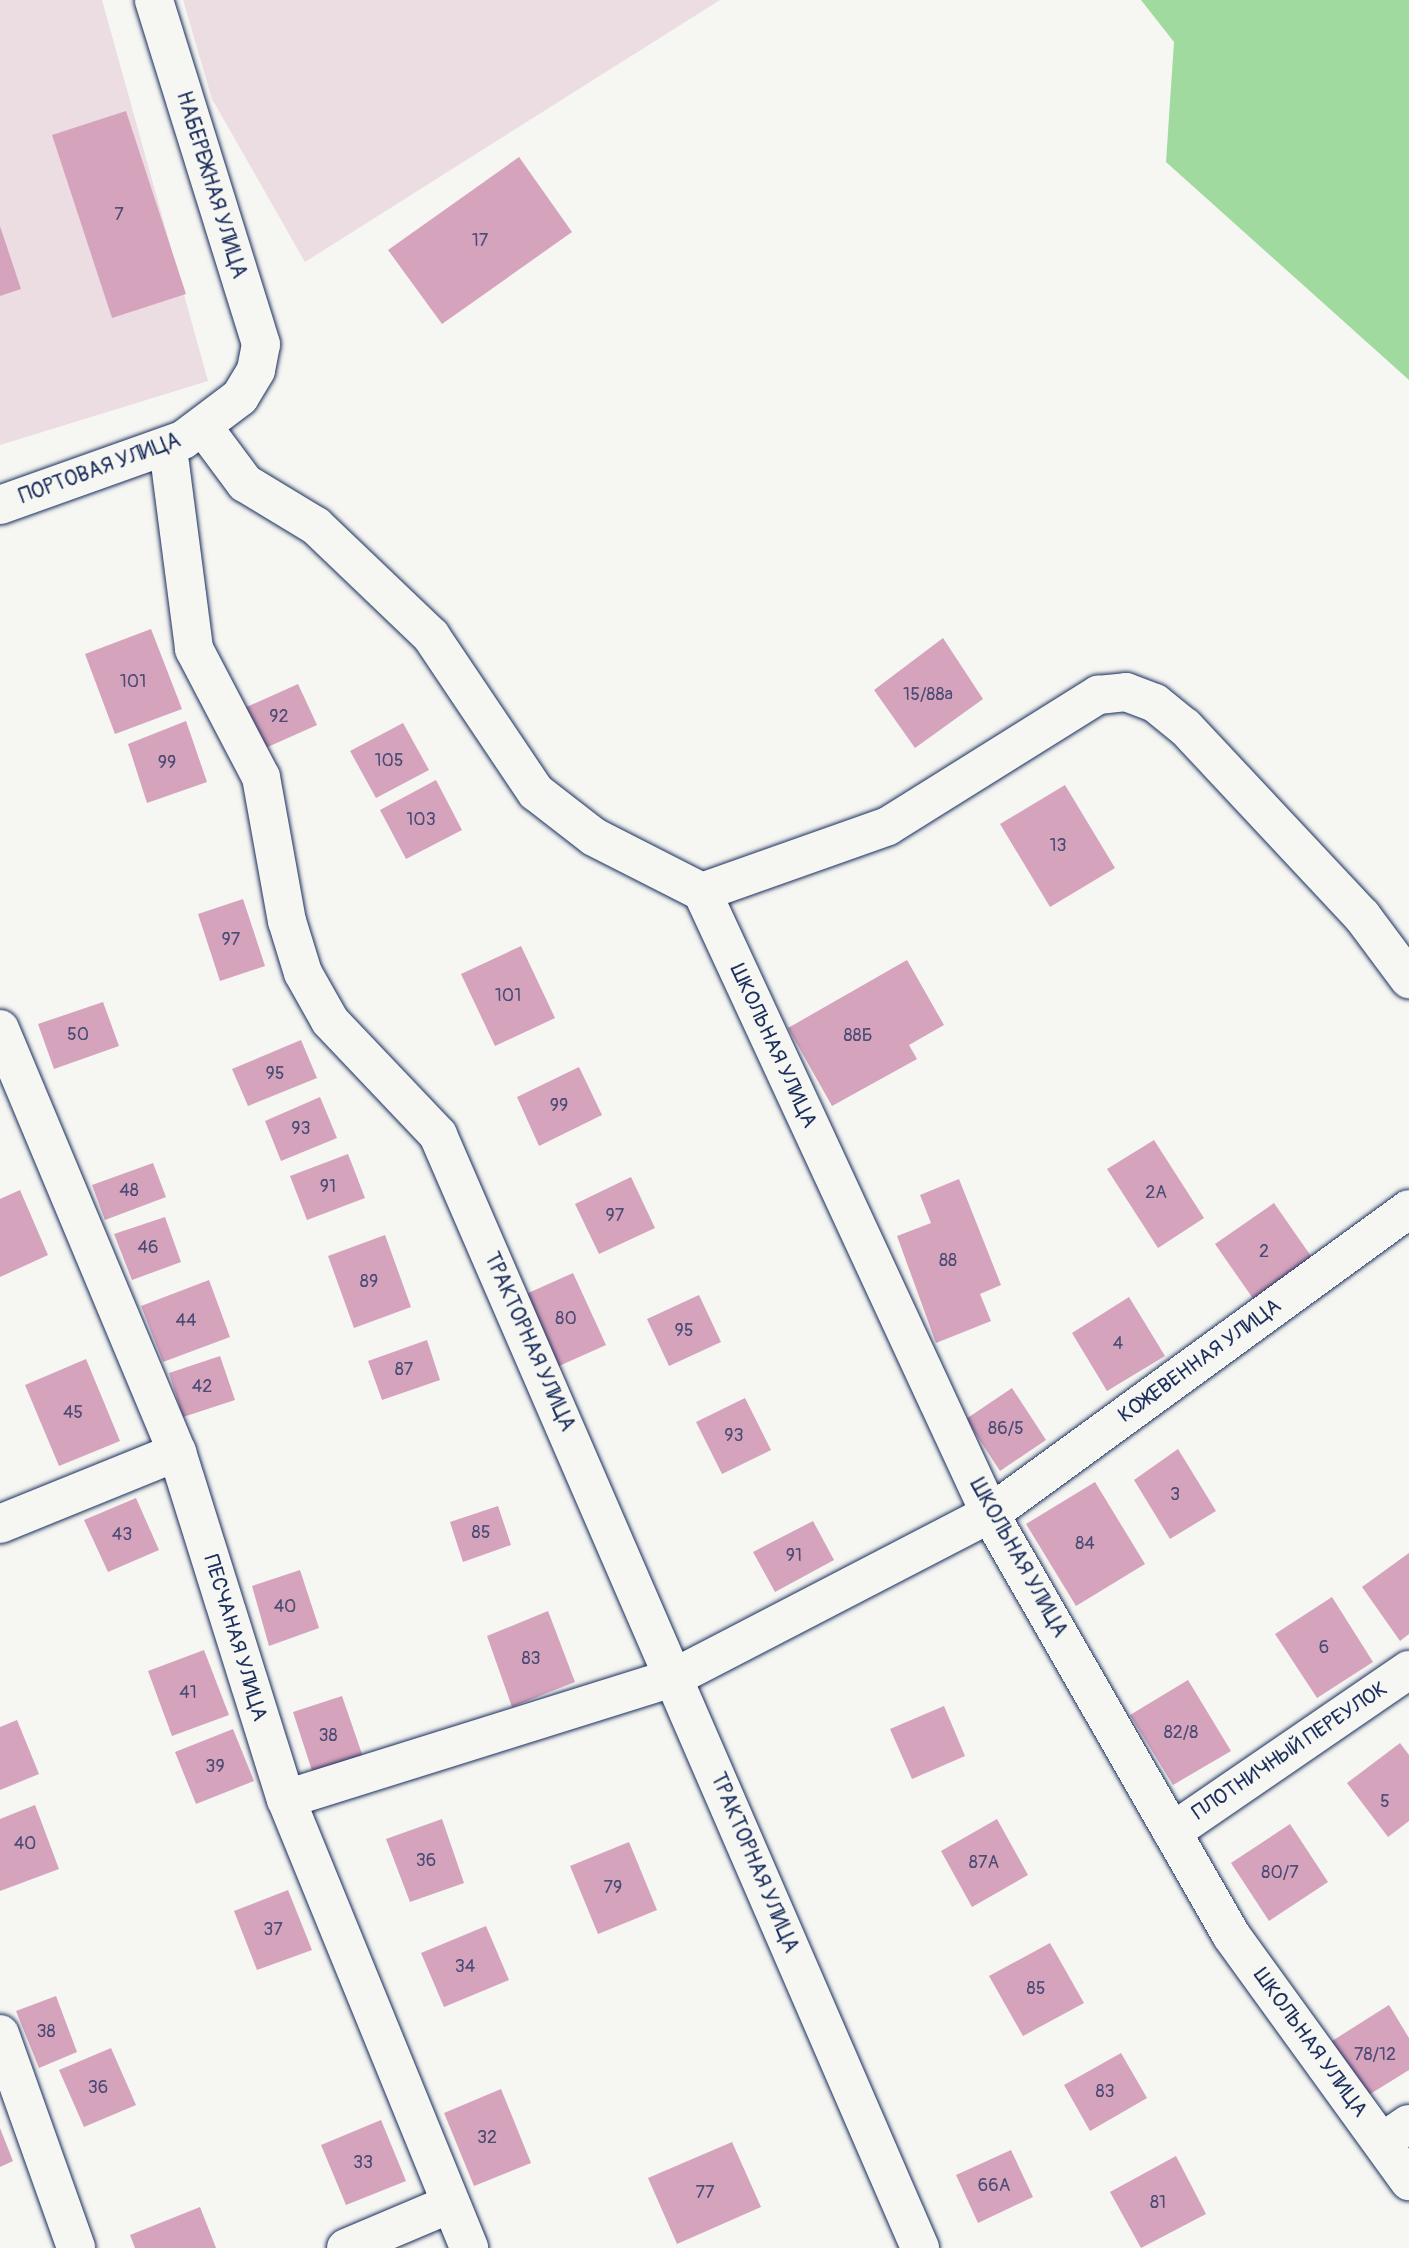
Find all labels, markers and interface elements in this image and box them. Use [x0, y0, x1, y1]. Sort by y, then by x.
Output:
street label: НАБЕРЕЖНАЯ УЛИЦА [171, 88, 251, 282]
house number: 7 [114, 204, 124, 226]
house number: 17 [472, 230, 488, 252]
street label: ПОРТОВАЯ УЛИЦА [16, 428, 184, 510]
house number: 101 [120, 671, 146, 693]
house number: 15/88а [903, 684, 953, 706]
house number: 92 [269, 706, 289, 728]
house number: 105 [374, 750, 404, 772]
house number: 99 [158, 752, 176, 774]
house number: 103 [406, 809, 436, 831]
house number: 13 [1049, 835, 1067, 857]
house number: 97 [222, 929, 240, 951]
street label: ШКОЛЬНАЯ УЛИЦА [724, 960, 822, 1132]
house number: 101 [495, 985, 521, 1007]
house number: 50 [67, 1024, 89, 1046]
house number: 88Б [844, 1025, 872, 1047]
house number: 95 [265, 1063, 285, 1085]
house number: 99 [550, 1095, 568, 1117]
house number: 93 [291, 1118, 311, 1140]
house number: 91 [320, 1176, 336, 1198]
house number: 48 [119, 1180, 139, 1202]
house number: 2А [1145, 1182, 1167, 1204]
house number: 97 [606, 1205, 624, 1227]
house number: 46 [138, 1237, 158, 1259]
house number: 2 [1259, 1241, 1269, 1263]
street label: ТРАКТОРНАЯ УЛИЦА [478, 1249, 580, 1435]
house number: 88 [939, 1250, 957, 1272]
house number: 89 [360, 1271, 378, 1293]
street label: КОЖЕВЕННАЯ УЛИЦА [1114, 1293, 1286, 1429]
house number: 80 [555, 1308, 577, 1330]
house number: 44 [176, 1310, 196, 1332]
house number: 95 [674, 1320, 694, 1342]
house number: 4 [1113, 1333, 1123, 1355]
house number: 87 [395, 1359, 413, 1381]
house number: 42 [192, 1376, 212, 1398]
house number: 45 [63, 1402, 83, 1424]
house number: 86/5 [988, 1418, 1024, 1440]
house number: 93 [724, 1425, 744, 1447]
street label: ШКОЛЬНАЯ УЛИЦА [964, 1474, 1072, 1642]
house number: 3 [1170, 1484, 1180, 1506]
house number: 85 [472, 1522, 490, 1544]
house number: 43 [112, 1524, 132, 1546]
house number: 84 [1075, 1533, 1095, 1555]
house number: 91 [786, 1545, 802, 1567]
street label: ПЕСЧАНАЯ УЛИЦА [198, 1552, 272, 1724]
house number: 40 [274, 1596, 296, 1618]
house number: 6 [1319, 1637, 1329, 1659]
house number: 83 [521, 1648, 541, 1670]
street label: ПЛОТНИЧНЫЙ ПЕРЕУЛОК [1188, 1676, 1392, 1826]
house number: 41 [179, 1682, 197, 1704]
house number: 82/8 [1164, 1722, 1198, 1744]
house number: 38 [318, 1725, 338, 1747]
house number: 39 [205, 1756, 225, 1778]
street label: ТРАКТОРНАЯ УЛИЦА [705, 1769, 803, 1957]
house number: 5 [1380, 1791, 1390, 1813]
house number: 40 [14, 1833, 36, 1855]
house number: 36 [416, 1850, 436, 1872]
house number: 87А [969, 1852, 999, 1874]
house number: 80/7 [1261, 1862, 1299, 1884]
house number: 79 [604, 1877, 622, 1899]
house number: 37 [263, 1919, 283, 1941]
house number: 34 [455, 1956, 475, 1978]
street label: ШКОЛЬНАЯ УЛИЦА [1248, 1964, 1372, 2122]
house number: 85 [1027, 1978, 1045, 2000]
house number: 38 [36, 2021, 56, 2043]
house number: 78/12 [1354, 2044, 1396, 2066]
house number: 36 [88, 2077, 108, 2099]
house number: 83 [1095, 2081, 1115, 2103]
house number: 32 [477, 2127, 497, 2149]
house number: 33 [353, 2152, 373, 2174]
house number: 66А [978, 2175, 1010, 2197]
house number: 77 [695, 2182, 715, 2204]
house number: 81 [1150, 2192, 1166, 2214]

